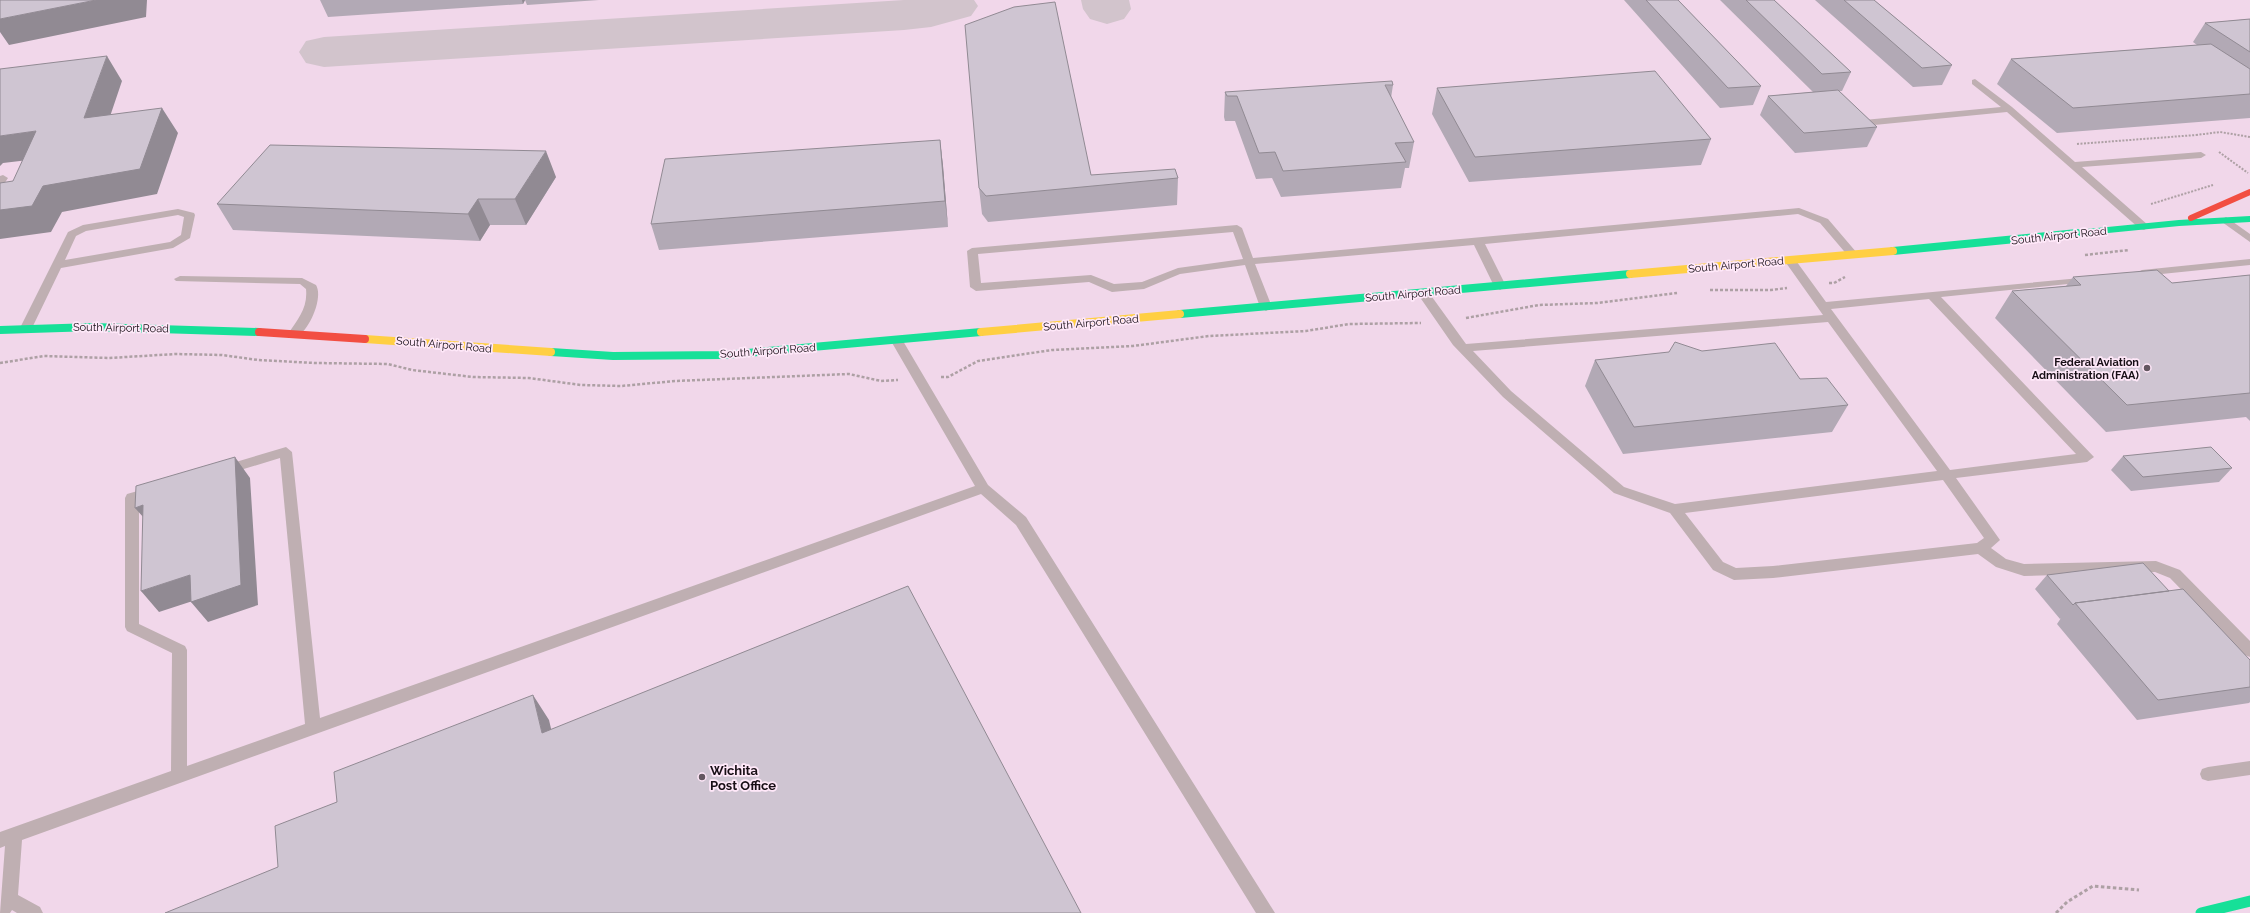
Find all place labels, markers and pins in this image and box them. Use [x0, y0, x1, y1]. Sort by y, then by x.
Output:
place label: Federal Aviation Administration (FAA) [2032, 356, 2140, 382]
marker: Federal Aviation Administration (FAA) [2142, 363, 2152, 373]
place label: Wichita Post Office [710, 763, 776, 793]
marker: Wichita Post Office [697, 772, 707, 782]

